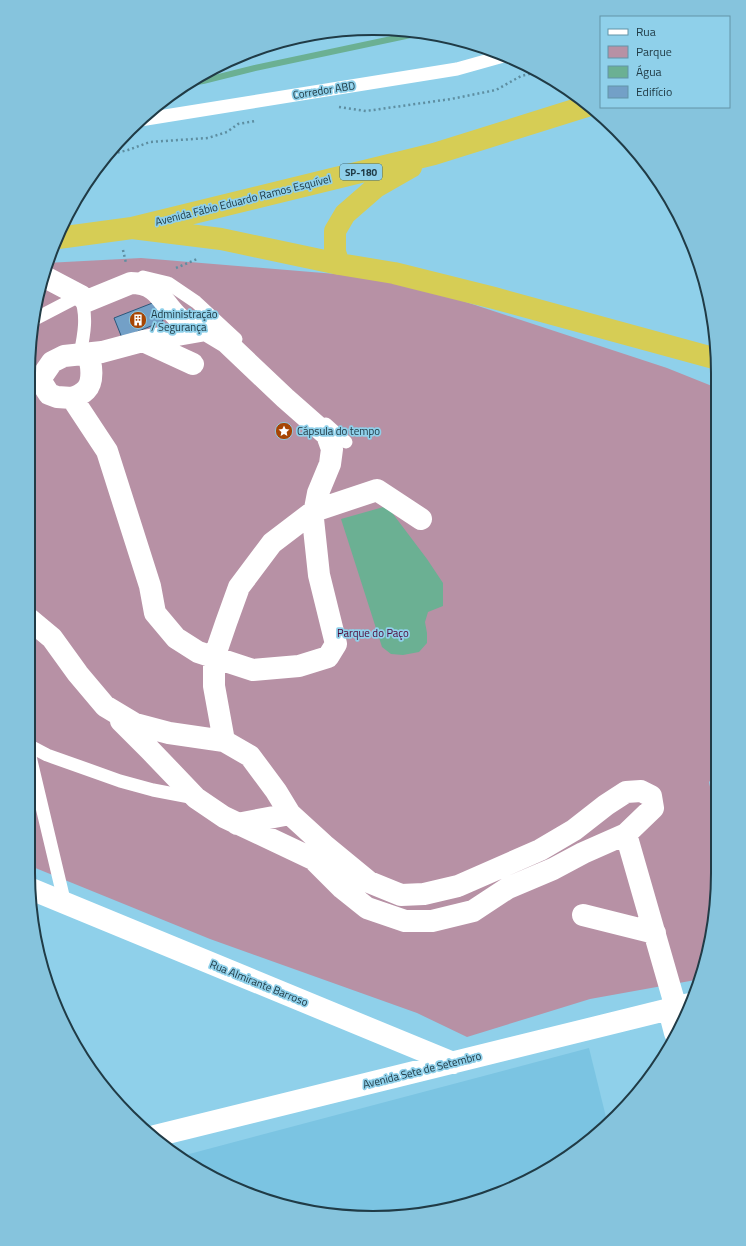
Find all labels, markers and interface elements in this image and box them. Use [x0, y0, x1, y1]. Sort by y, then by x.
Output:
legend [600, 16, 730, 108]
text: Rua [636, 22, 656, 41]
text: Parque [636, 42, 672, 61]
text: Água [636, 62, 662, 81]
street label: Corredor ABD [292, 77, 356, 103]
text: Edifício [636, 82, 672, 101]
road number: SP-180 [340, 164, 382, 180]
street label: Avenida Fábio Eduardo Ramos Esquível [153, 170, 333, 230]
place label: Administração / Segurança [151, 306, 218, 335]
building icon: Administração / Segurança [128, 310, 148, 330]
place icon: Cápsula do tempo [274, 421, 294, 441]
place label: Cápsula do tempo [297, 423, 380, 439]
park label: Parque do Paço [337, 625, 409, 641]
street label: Rua Almirante Barroso [207, 956, 311, 1010]
street label: Avenida Sete de Setembro [361, 1047, 483, 1092]

